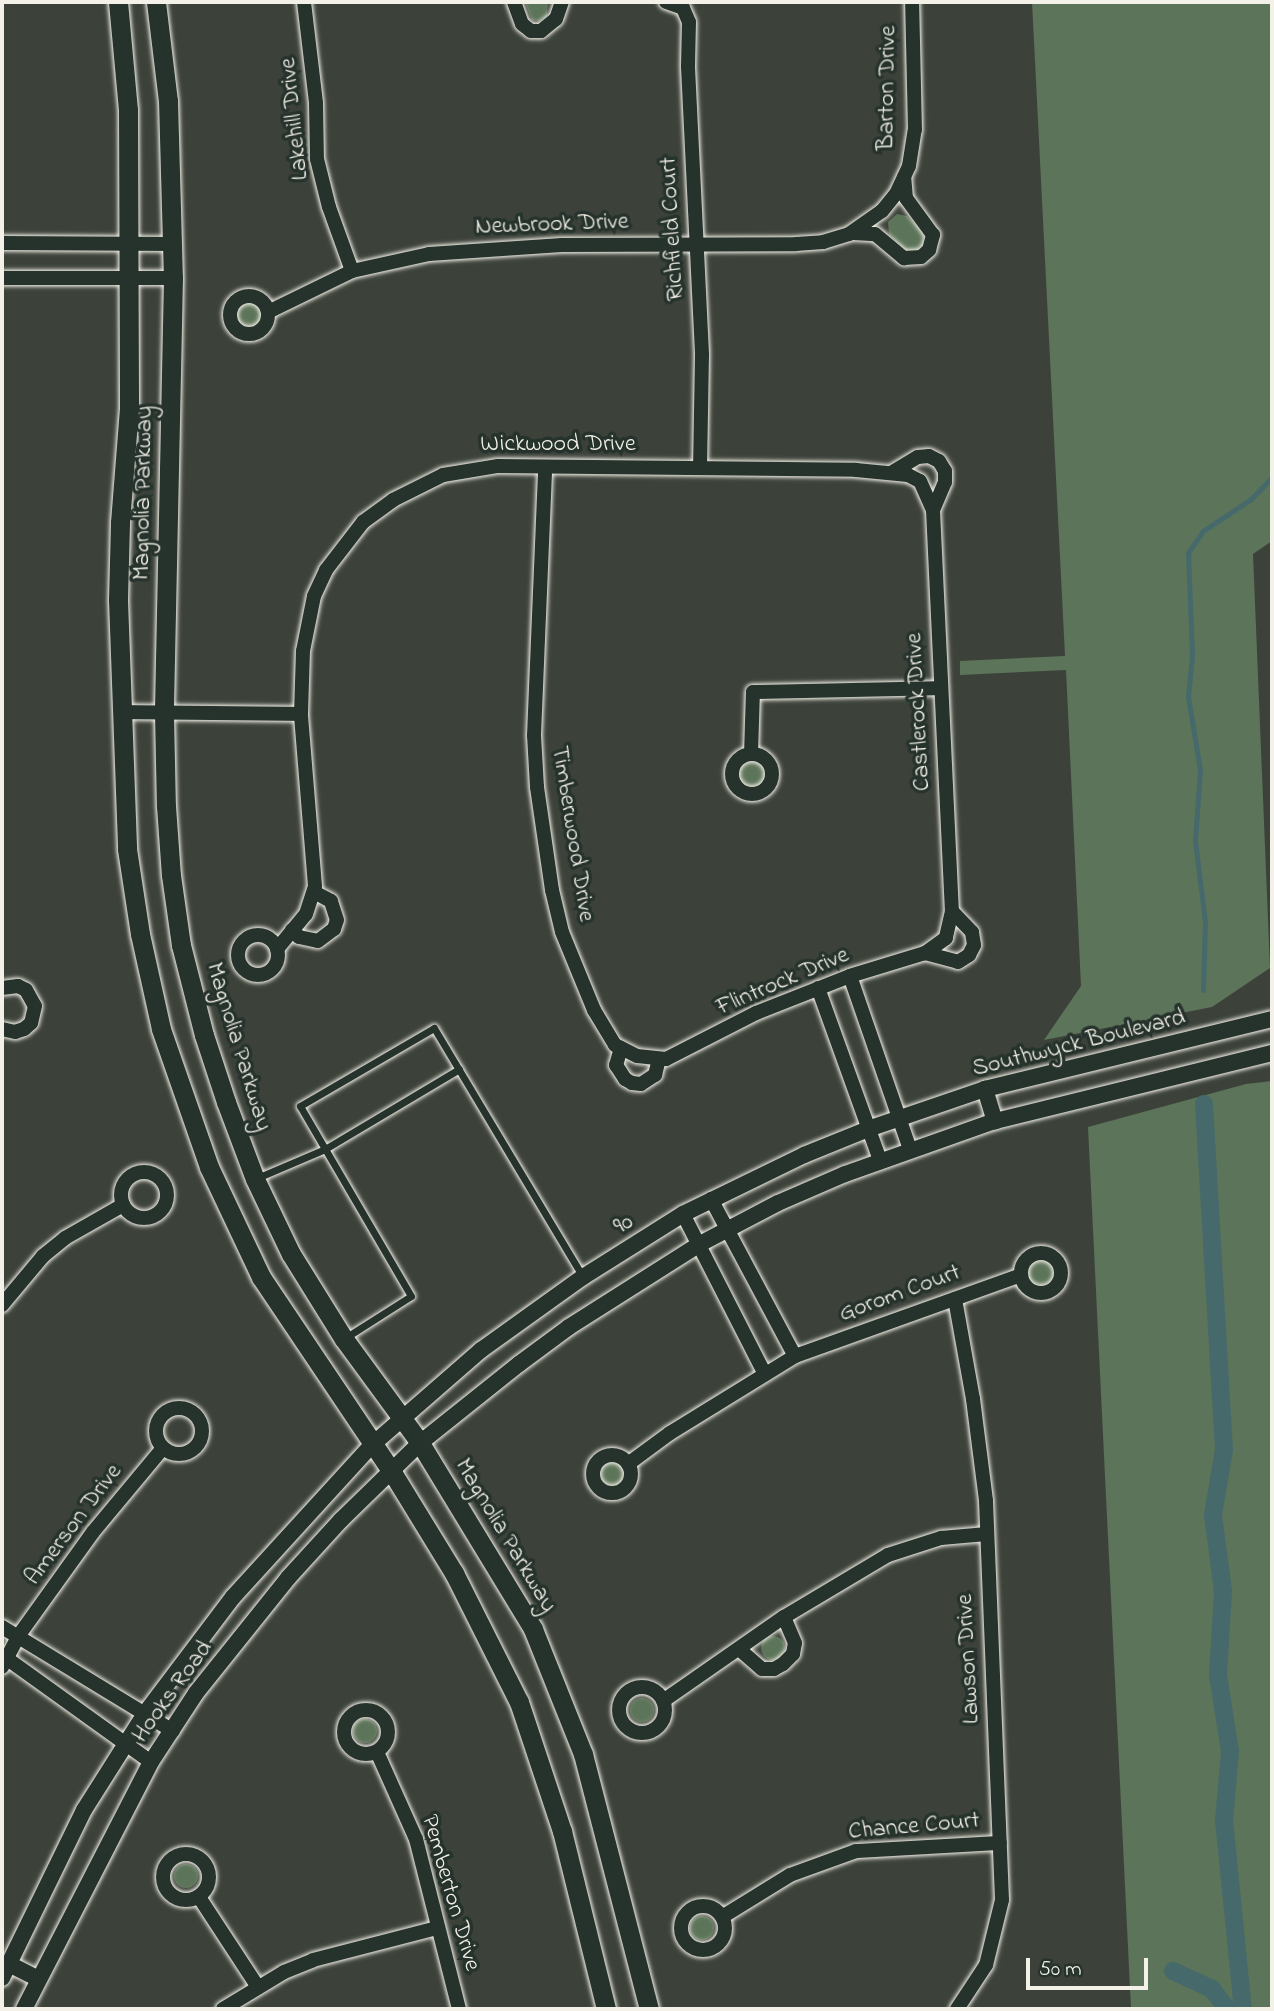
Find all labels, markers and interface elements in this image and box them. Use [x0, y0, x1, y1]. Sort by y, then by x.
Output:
street label: Barton Drive [873, 25, 903, 151]
street label: Lakehill Drive [274, 56, 316, 182]
street label: Richfield Court [655, 156, 691, 302]
street label: Newbrook Drive [475, 208, 629, 242]
street label: Magnolia Parkway [128, 405, 160, 581]
street label: Wickwood Drive [480, 431, 636, 459]
street label: Castlerock Drive [900, 632, 938, 792]
street label: Timberwood Drive [544, 744, 600, 924]
street label: Flintrock Drive [712, 941, 854, 1023]
street label: Magnolia Parkway [199, 959, 277, 1135]
street label: Southwyck Boulevard [970, 1004, 1188, 1084]
street label: 90 [609, 1208, 639, 1242]
street label: Gorom Court [835, 1259, 965, 1329]
street label: Magnolia Parkway [448, 1454, 562, 1618]
street label: Amerson Drive [19, 1459, 129, 1591]
street label: Lawson Drive [951, 1593, 987, 1725]
street label: Hooks Road [126, 1635, 220, 1749]
street label: Chance Court [847, 1807, 981, 1847]
street label: Pemberton Drive [414, 1812, 486, 1974]
scale bar [1029, 1944, 1152, 1988]
text: 50 m [1039, 1955, 1082, 1985]

